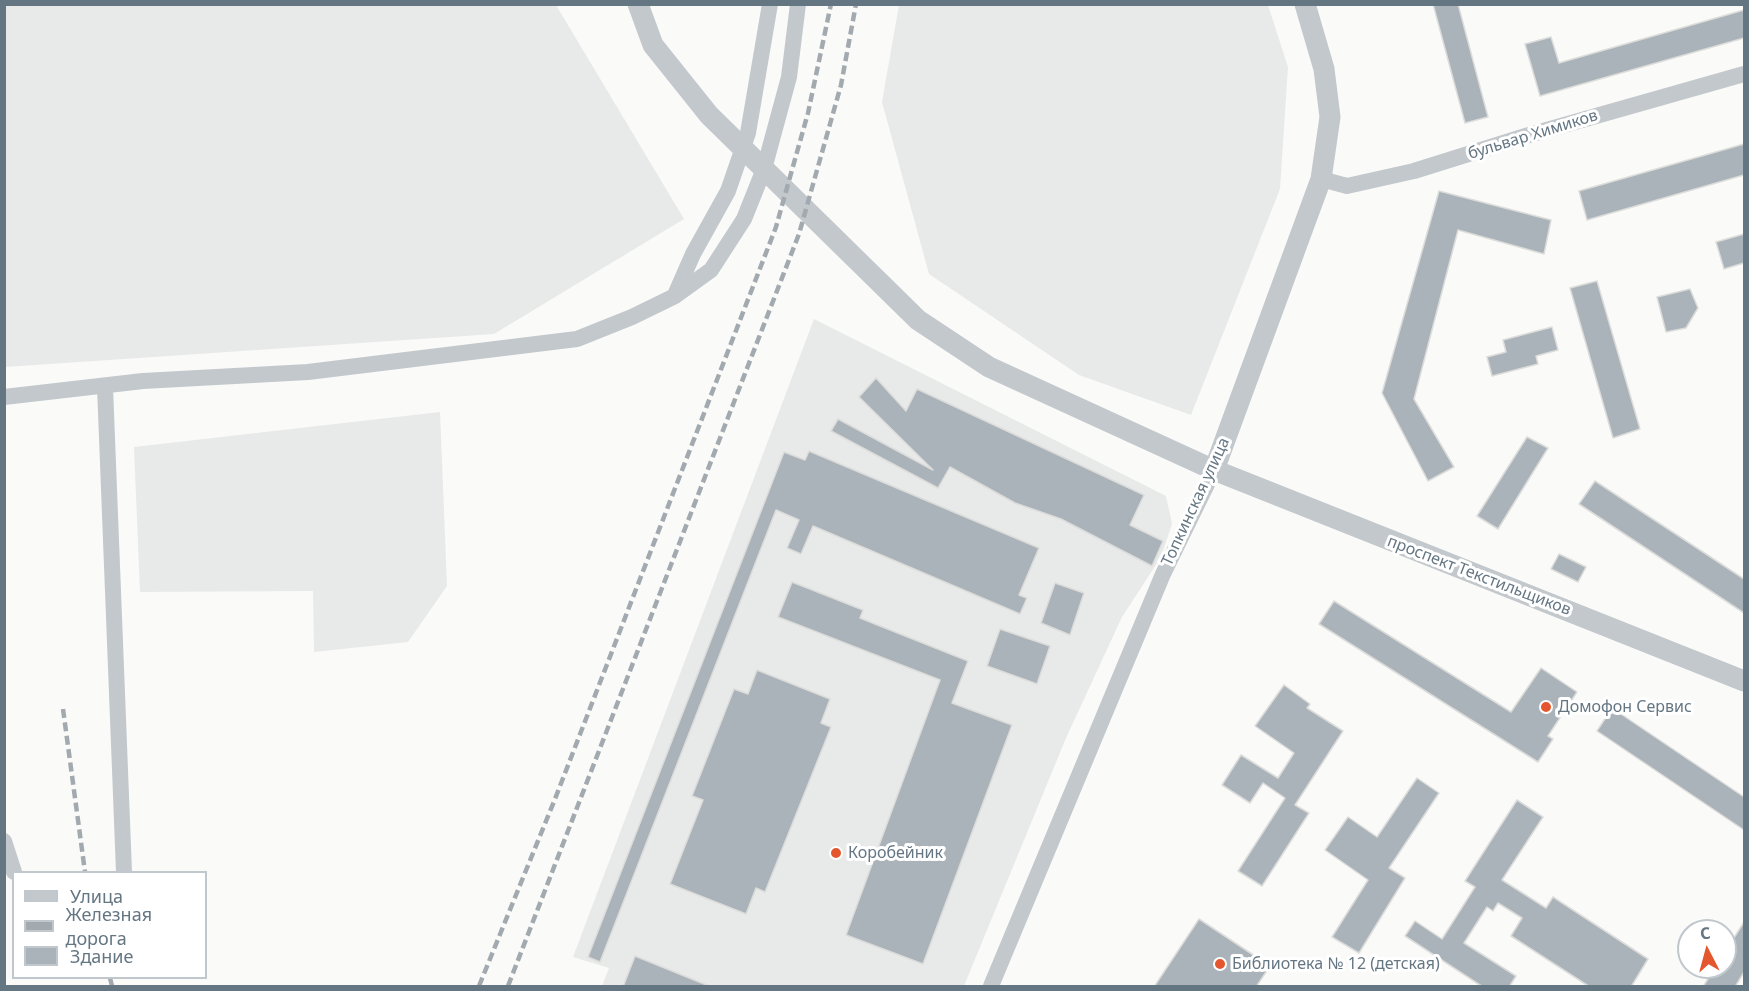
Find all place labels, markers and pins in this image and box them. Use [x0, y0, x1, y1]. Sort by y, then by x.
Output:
place label: Домофон Сервис [1558, 697, 1692, 717]
marker: Домофон Сервис [1539, 700, 1553, 714]
place label: Коробейник [848, 843, 943, 863]
marker: Коробейник [829, 846, 843, 860]
place label: Библиотека № 12 (детская) [1232, 954, 1440, 974]
marker: Библиотека № 12 (детская) [1213, 957, 1227, 971]

